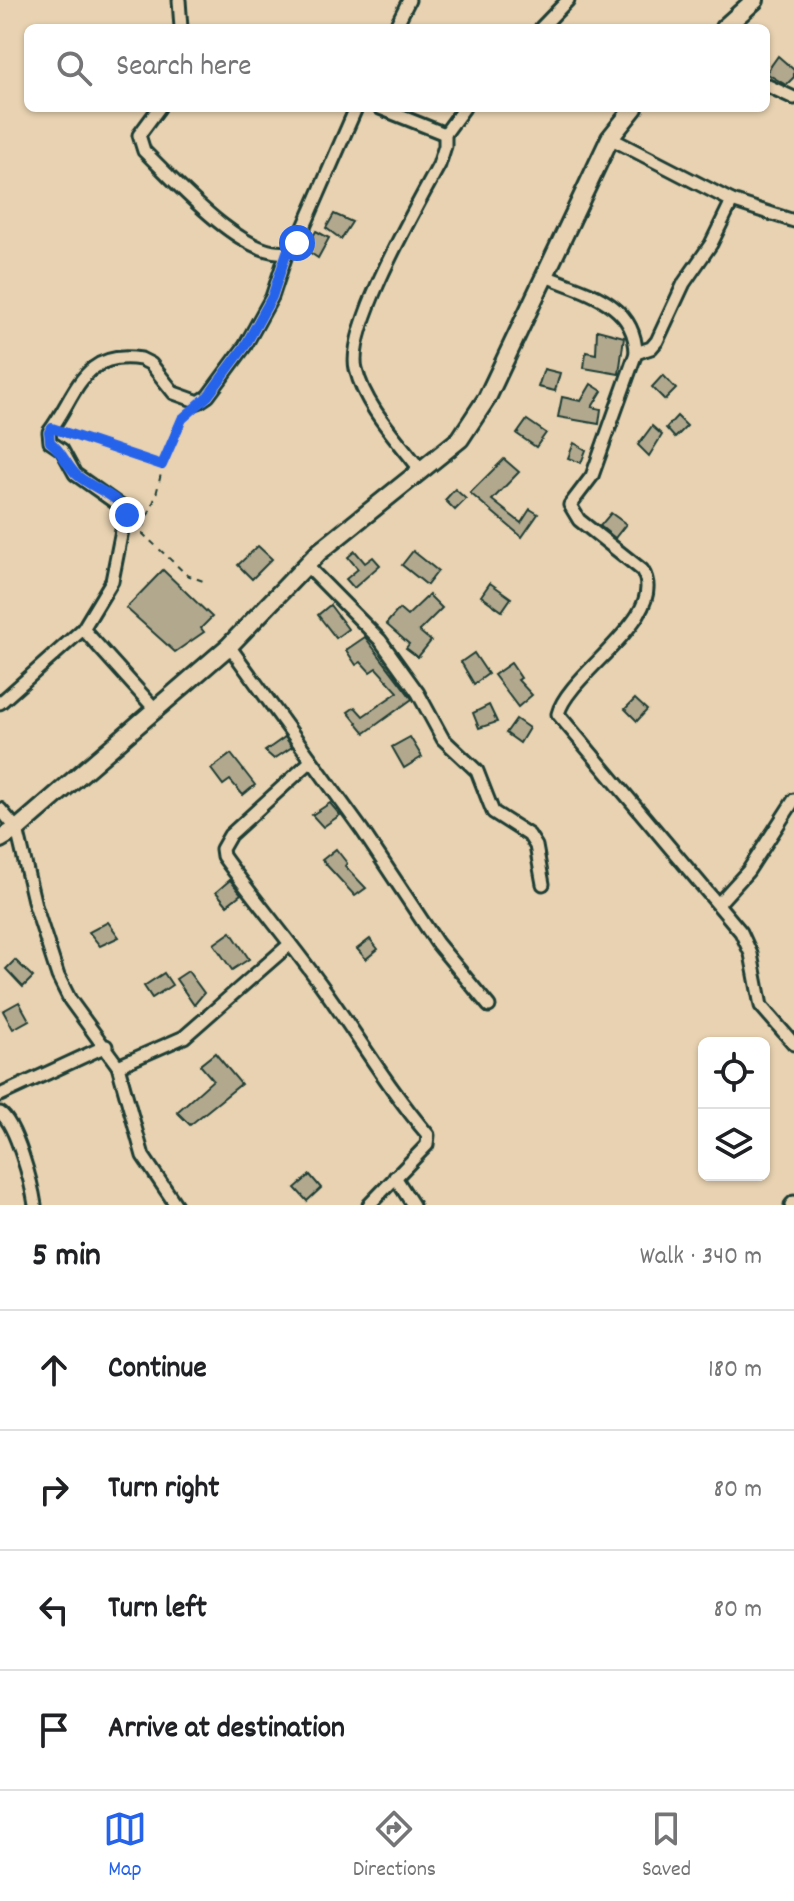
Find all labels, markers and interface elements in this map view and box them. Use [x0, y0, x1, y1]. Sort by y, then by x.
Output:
search box [24, 24, 770, 112]
icon: search [52, 46, 96, 90]
text: Search here [116, 47, 252, 90]
route start [279, 225, 315, 261]
route end [109, 497, 145, 533]
map controls [698, 1037, 770, 1181]
button: locate [698, 1037, 770, 1109]
button: layers [698, 1109, 770, 1181]
text: 5 min [32, 1233, 101, 1282]
text: Walk · 340 m [640, 1239, 762, 1276]
icon: ahead [32, 1348, 76, 1392]
text: Continue [108, 1349, 207, 1392]
text: 180 m [708, 1352, 762, 1389]
icon: right [32, 1468, 76, 1512]
text: Turn right [108, 1469, 219, 1512]
text: 80 m [714, 1472, 762, 1509]
icon: left [32, 1588, 76, 1632]
text: Turn left [108, 1589, 207, 1632]
text: 80 m [714, 1592, 762, 1629]
icon: arrive [32, 1708, 76, 1752]
text: Arrive at destination [108, 1709, 345, 1752]
tab: Map [103, 1807, 147, 1886]
tab: Directions [353, 1807, 436, 1886]
tab: Saved [642, 1807, 691, 1886]

